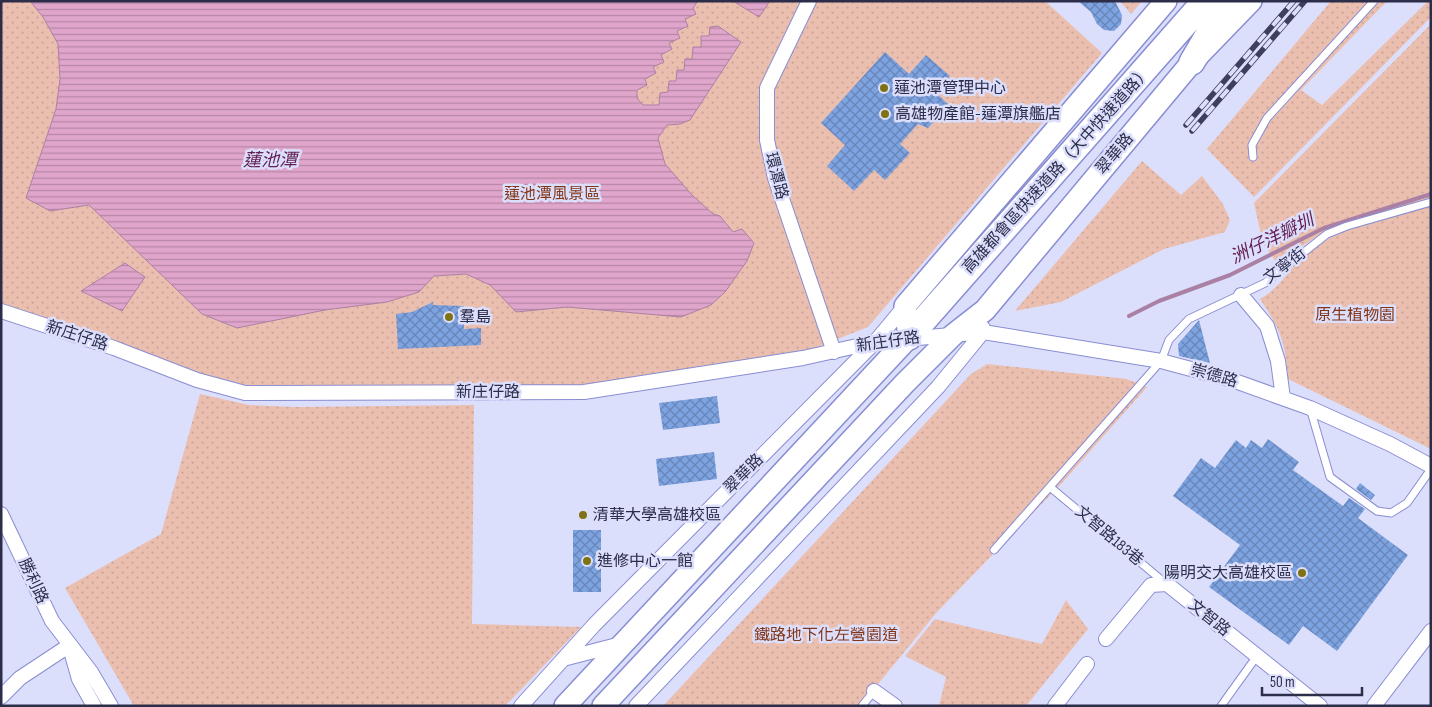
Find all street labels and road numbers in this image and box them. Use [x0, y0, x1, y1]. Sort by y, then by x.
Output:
street label: 高雄都會區快速道路（大中快速道路） [959, 63, 1155, 277]
street label: 翠華路 [1092, 130, 1138, 178]
street label: 環潭路 [761, 150, 791, 202]
street label: 文寧街 [1260, 244, 1310, 288]
street label: 新庄仔路 [44, 317, 110, 355]
street label: 新庄仔路 [855, 328, 921, 356]
street label: 崇德路 [1188, 360, 1240, 392]
street label: 新庄仔路 [456, 383, 520, 402]
street label: 翠華路 [720, 450, 768, 498]
street label: 文智路183巷 [1071, 502, 1147, 570]
street label: 勝利路 [14, 555, 52, 607]
street label: 文智路 [1184, 596, 1234, 640]

